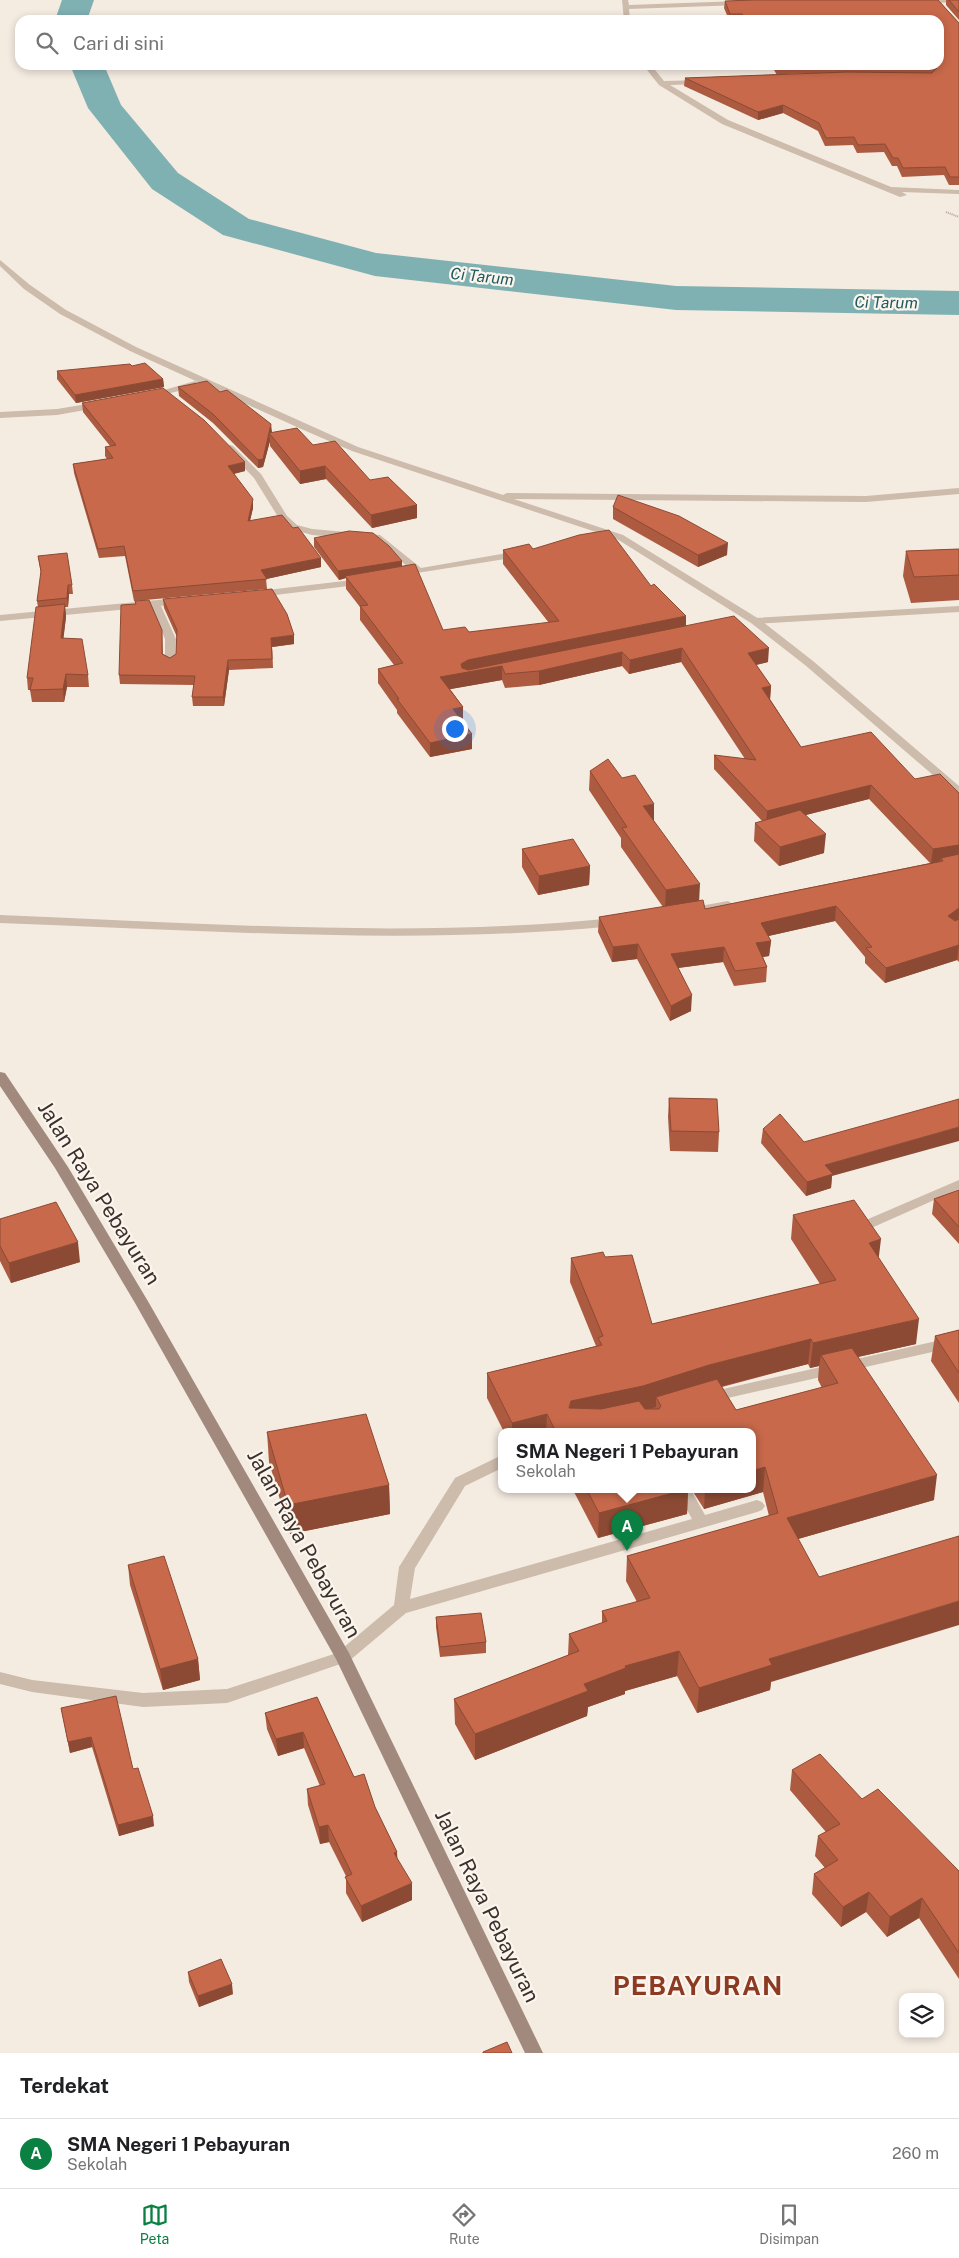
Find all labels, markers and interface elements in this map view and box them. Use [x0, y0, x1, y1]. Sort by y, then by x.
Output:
search box [15, 15, 944, 70]
icon: search [33, 29, 61, 57]
text: Cari di sini [73, 32, 164, 54]
water label: Ci Tarum [449, 264, 515, 289]
water label: Ci Tarum [854, 292, 918, 313]
your location [442, 716, 468, 742]
street label: Jalan Raya Pebayuran [33, 1096, 166, 1289]
popup [498, 1428, 756, 1493]
text: SMA Negeri 1 Pebayuran [516, 1440, 738, 1462]
street label: Jalan Raya Pebayuran [242, 1445, 367, 1642]
text: Sekolah [516, 1462, 576, 1481]
pin: A [611, 1510, 643, 1551]
street label: Jalan Raya Pebayuran [430, 1805, 545, 2006]
district label: PEBAYURAN [613, 1970, 783, 2001]
map controls [899, 1993, 944, 2038]
button: layers [899, 1993, 944, 2038]
text: Terdekat [20, 2073, 109, 2098]
text: SMA Negeri 1 Pebayuran [67, 2133, 290, 2155]
text: A [30, 2144, 42, 2163]
text: 260 m [892, 2144, 939, 2163]
text: Sekolah [67, 2155, 127, 2174]
tab: Peta [140, 2201, 169, 2247]
tab: Rute [449, 2201, 480, 2247]
tab: Disimpan [759, 2201, 819, 2247]

